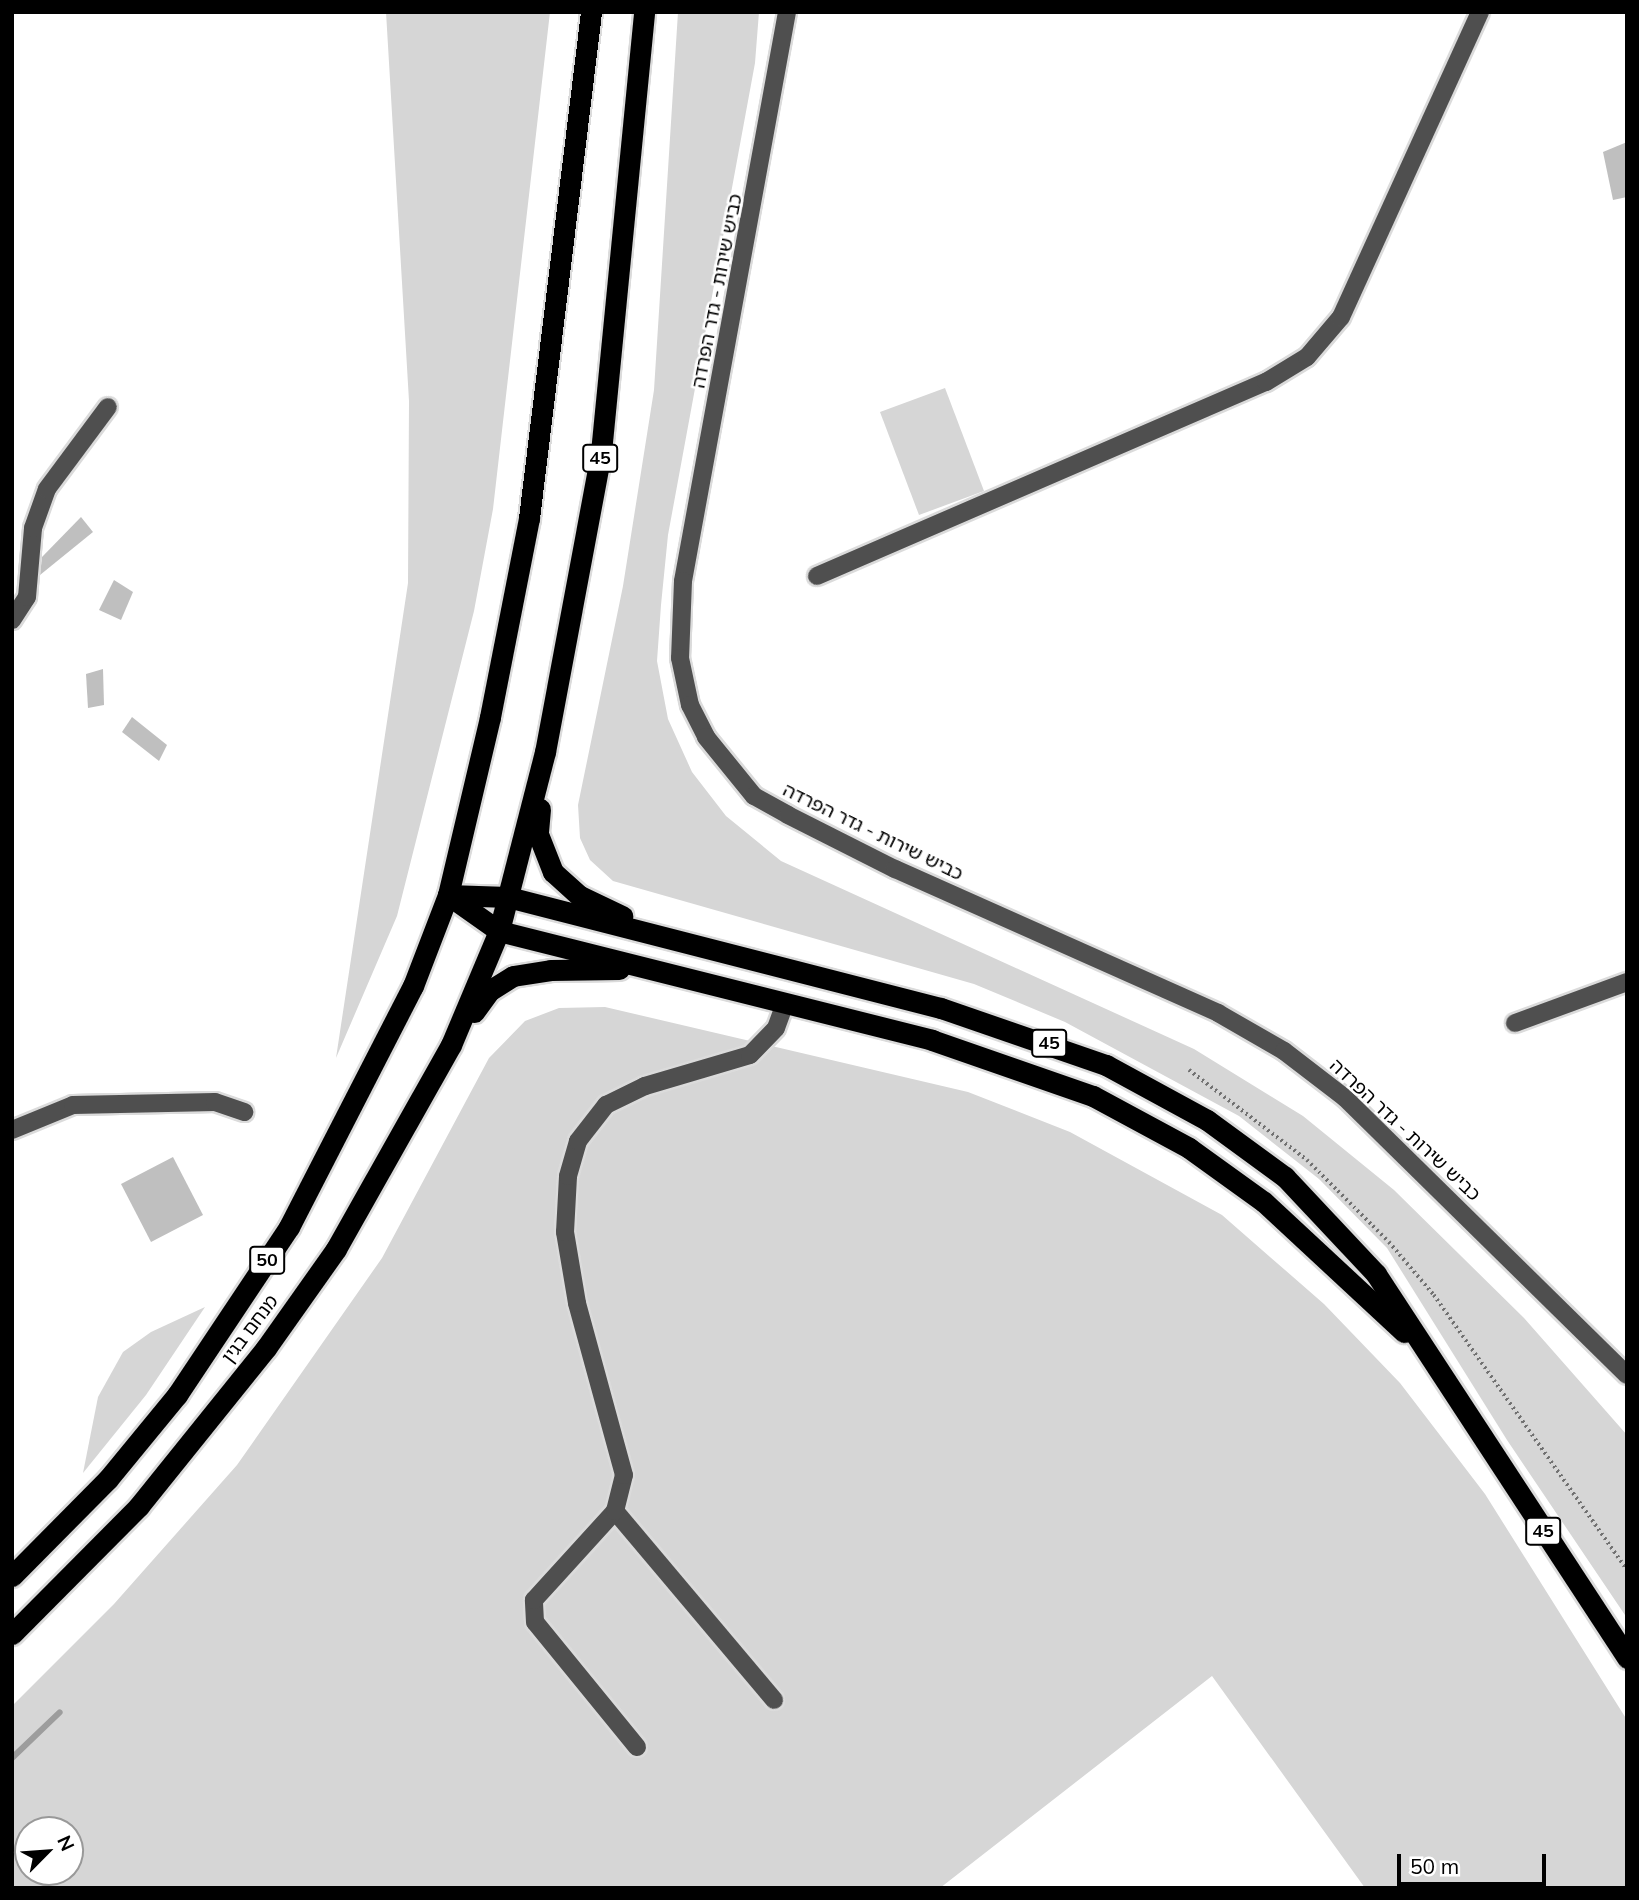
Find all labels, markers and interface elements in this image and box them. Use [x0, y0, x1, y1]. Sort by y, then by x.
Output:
street label: כביש שירות - גדר הפרדה [687, 192, 747, 390]
road number: 45 [581, 444, 619, 472]
street label: כביש שירות - גדר הפרדה [779, 778, 967, 886]
road number: 45 [1030, 1028, 1068, 1058]
street label: כביש שירות - גדר הפרדה [1325, 1054, 1485, 1206]
road number: 50 [248, 1246, 286, 1274]
street label: מנחם בגין [217, 1290, 283, 1368]
road number: 45 [1524, 1516, 1562, 1546]
north arrow [14, 1816, 84, 1886]
text: N [52, 1831, 80, 1855]
scale bar [1401, 1840, 1550, 1884]
text: 50 m [1410, 1853, 1459, 1879]

